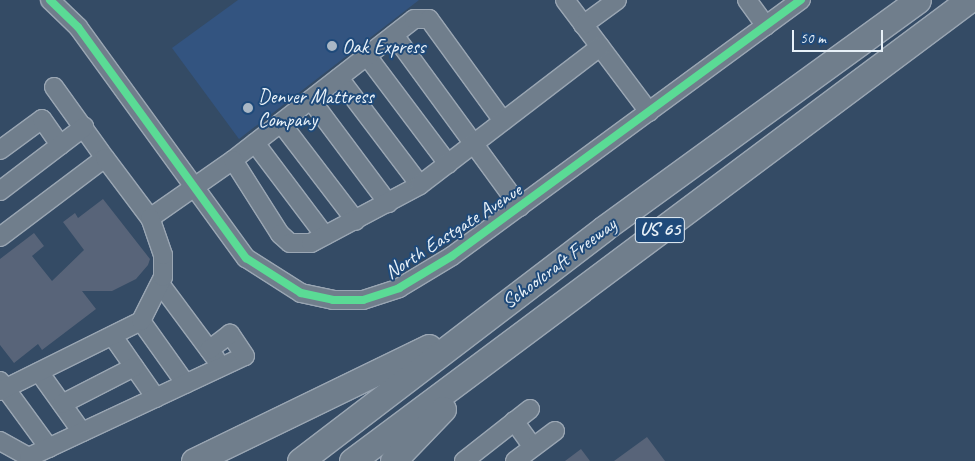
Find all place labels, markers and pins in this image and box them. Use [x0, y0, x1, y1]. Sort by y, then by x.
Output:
place label: Oak Express [342, 34, 425, 58]
marker: Oak Express [326, 40, 338, 52]
place label: Denver Mattress Company [258, 84, 374, 131]
marker: Denver Mattress Company [242, 102, 254, 114]

